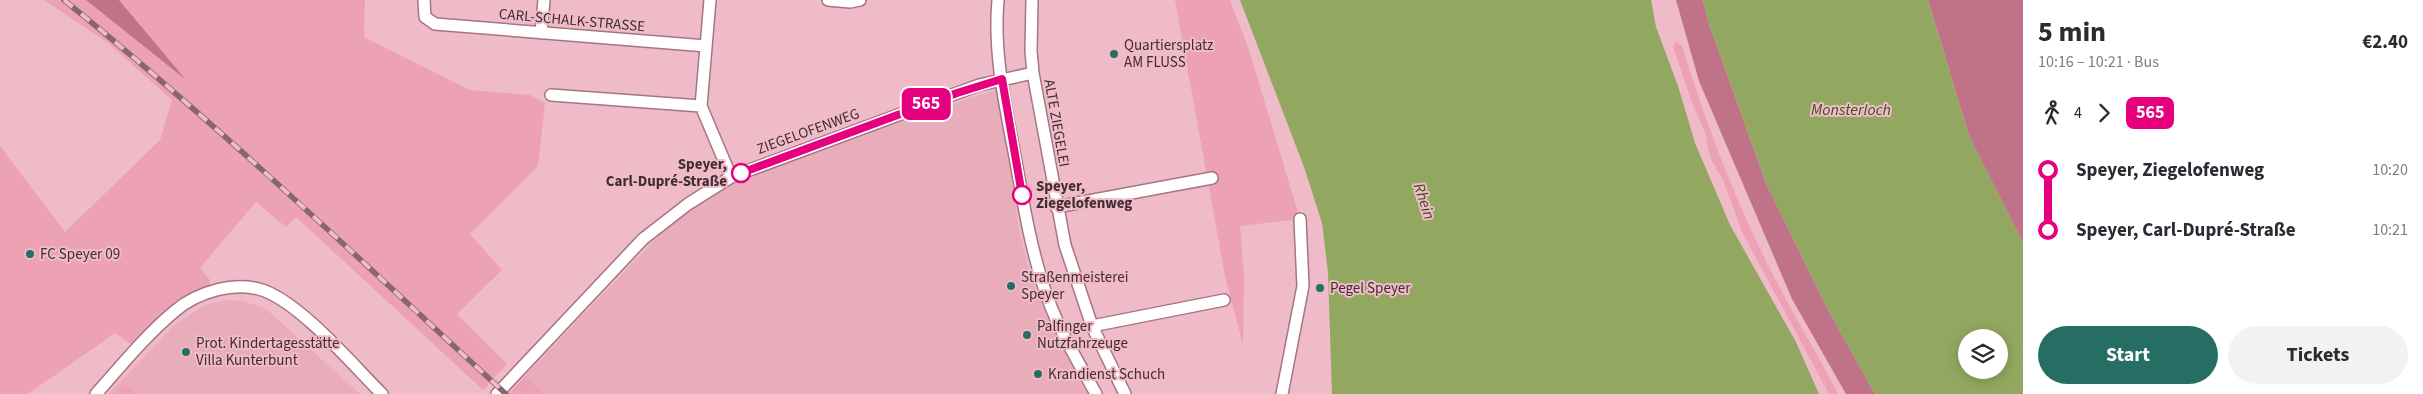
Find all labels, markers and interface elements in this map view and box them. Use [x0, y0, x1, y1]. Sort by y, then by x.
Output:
street label: CARL-SCHALK-STRASSE [498, 4, 646, 37]
text: 5 min [2038, 12, 2106, 52]
text: €2.40 [2362, 29, 2408, 56]
place label: Quartiersplatz AM FLUSS [1124, 35, 1213, 73]
marker: Quartiersplatz AM FLUSS [1108, 48, 1120, 60]
text: 10:16 – 10:21 · Bus [2038, 51, 2159, 73]
street label: ALTE ZIEGELEI [1038, 78, 1075, 169]
line badge: 565 [897, 88, 955, 120]
text: 565 [912, 91, 940, 116]
water label: Monsterloch [1811, 99, 1891, 121]
icon: walk [2038, 99, 2066, 127]
icon: forward [2090, 99, 2118, 127]
text: 565 [2136, 100, 2164, 125]
text: 4 [2074, 102, 2082, 124]
street label: ZIEGELOFENWEG [754, 103, 862, 160]
place label: Speyer, Carl-Dupré-Straße [606, 154, 727, 192]
text: Speyer, Ziegelofenweg [2076, 157, 2264, 184]
text: 10:20 [2372, 159, 2408, 181]
marker: Speyer, Carl-Dupré-Straße [731, 163, 751, 183]
place label: Speyer, Ziegelofenweg [1036, 176, 1132, 214]
water label: Rhein [1408, 180, 1440, 222]
marker: Speyer, Ziegelofenweg [1012, 185, 1032, 205]
text: Speyer, Carl-Dupré-Straße [2076, 217, 2296, 244]
text: 10:21 [2372, 219, 2408, 241]
place label: FC Speyer 09 [40, 244, 120, 265]
marker: FC Speyer 09 [24, 248, 36, 260]
place label: Straßenmeisterei Speyer [1021, 267, 1128, 305]
place label: Pegel Speyer [1330, 278, 1411, 299]
marker: Straßenmeisterei Speyer [1005, 280, 1017, 292]
marker: Pegel Speyer [1314, 282, 1326, 294]
place label: Palfinger Nutzfahrzeuge [1037, 316, 1128, 354]
button: Start [2038, 326, 2218, 384]
button: Tickets [2228, 326, 2408, 384]
marker: Palfinger Nutzfahrzeuge [1021, 329, 1033, 341]
map controls [1958, 329, 2008, 379]
button: layers [1958, 329, 2008, 379]
place label: Prot. Kindertagesstätte Villa Kunterbunt [196, 333, 339, 371]
marker: Prot. Kindertagesstätte Villa Kunterbunt [180, 346, 192, 358]
place label: Krandienst Schuch [1048, 364, 1165, 385]
marker: Krandienst Schuch [1032, 368, 1044, 380]

